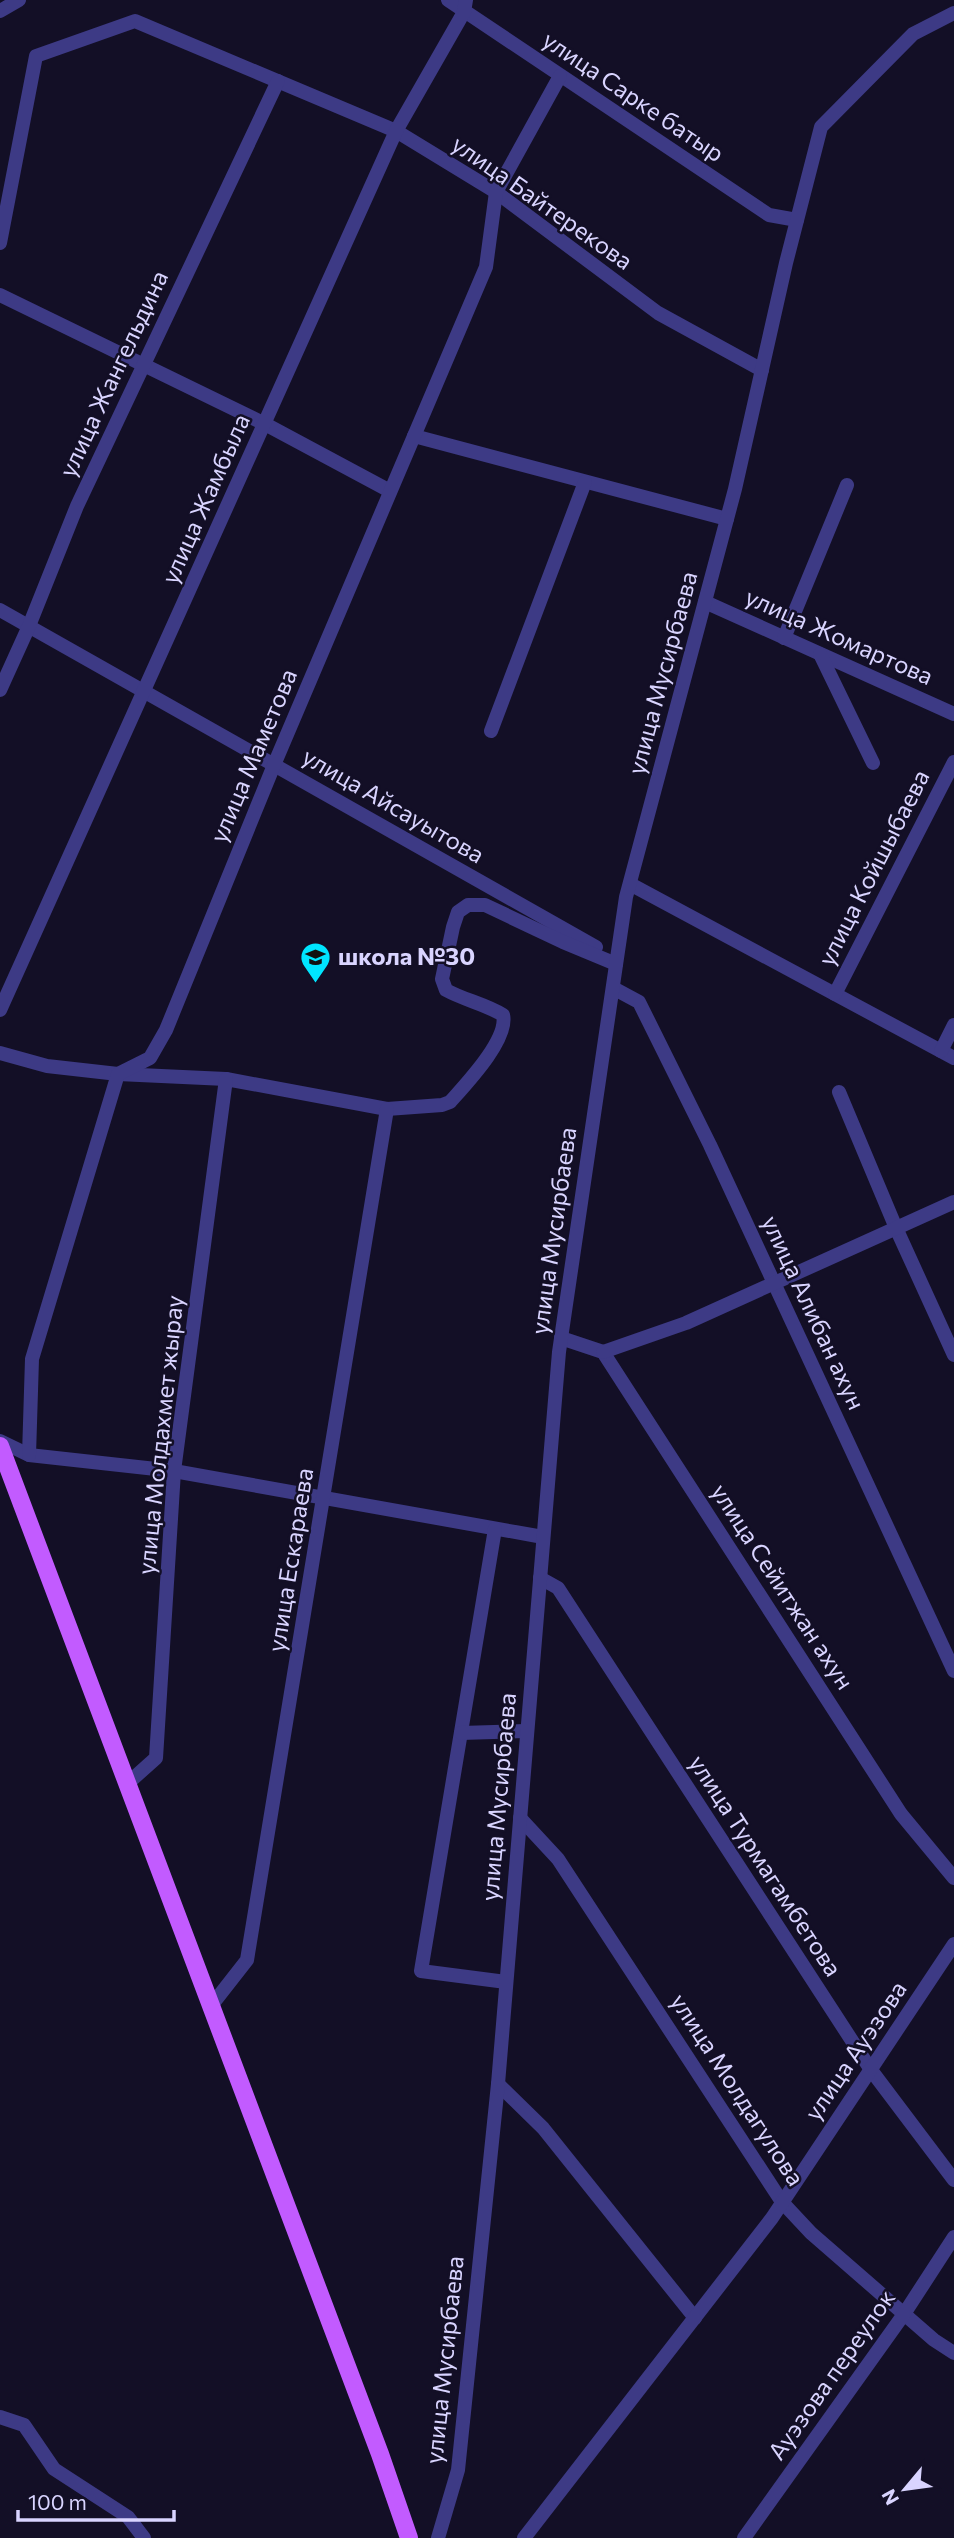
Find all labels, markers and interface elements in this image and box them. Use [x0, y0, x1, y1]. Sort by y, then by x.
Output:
street label: улица Сарке батыр [538, 24, 730, 167]
street label: улица Байтерекова [447, 129, 639, 275]
street label: улица Жангельдина [52, 266, 173, 481]
street label: улица Жамбыла [154, 409, 255, 588]
street label: улица Мусирбаева [621, 568, 703, 777]
street label: улица Жомартова [741, 581, 938, 690]
street label: улица Маметова [203, 664, 302, 847]
street label: улица Айсауытова [298, 741, 490, 869]
street label: улица Койшыбаева [811, 765, 935, 970]
school or university icon: школа №30 [298, 940, 332, 984]
place label: школа №30 [338, 941, 475, 970]
street label: улица Мусирбаева [524, 1125, 581, 1336]
street label: улица Алибан ахун [757, 1211, 872, 1414]
street label: улица Молдахмет жырау [130, 1294, 189, 1576]
street label: улица Ескараева [261, 1466, 318, 1654]
street label: улица Сейитжан ахун [706, 1478, 861, 1694]
street label: улица Мусирбаева [474, 1692, 521, 1902]
street label: улица Турмагамбетова [684, 1749, 849, 1981]
street label: улица Ауэзова [798, 1975, 912, 2125]
street label: улица Молдагулова [665, 1988, 811, 2191]
street label: улица Мусирбаева [418, 2254, 469, 2465]
street label: Ауэзова переулок [761, 2283, 900, 2465]
north arrow [870, 2454, 940, 2524]
scale bar [18, 2478, 173, 2522]
text: N [876, 2486, 903, 2509]
text: 100 m [28, 2489, 87, 2514]

